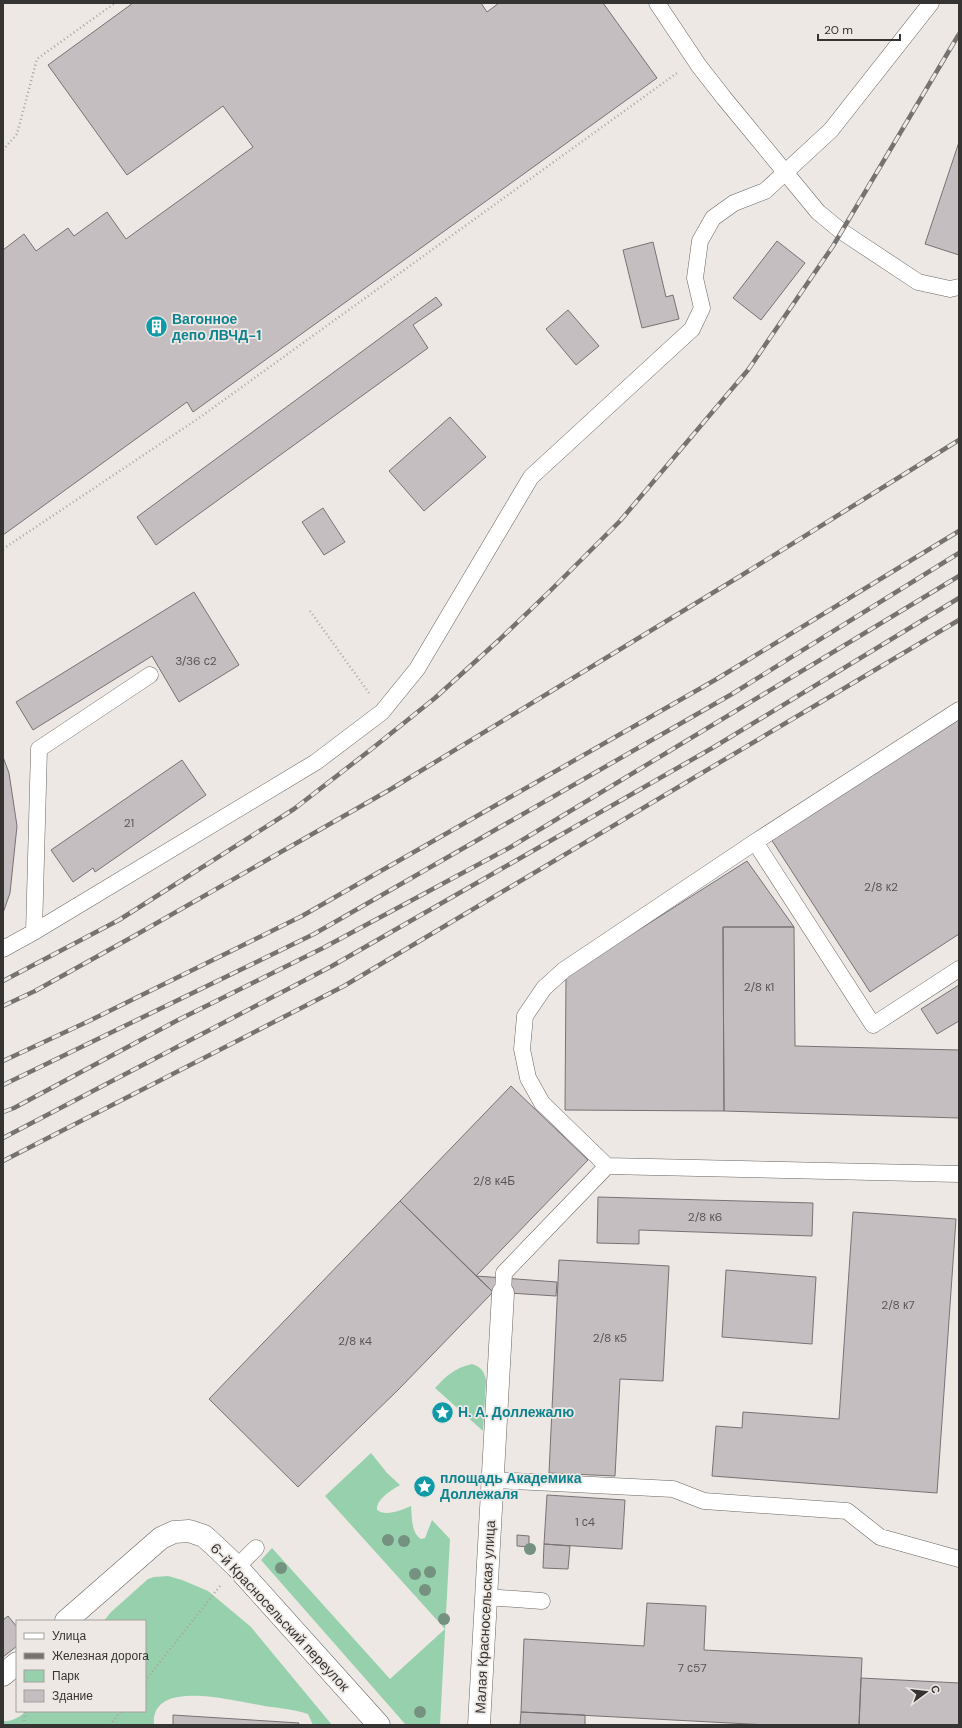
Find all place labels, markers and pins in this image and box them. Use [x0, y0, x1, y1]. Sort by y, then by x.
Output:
place label: Вагонное депо ЛВЧД-1 [172, 310, 261, 344]
building icon: Вагонное депо ЛВЧД-1 [144, 314, 170, 340]
place icon: Н. А. Доллежалю [430, 1399, 456, 1425]
place label: Н. А. Доллежалю [458, 1403, 574, 1421]
place label: площадь Академика Доллежаля [440, 1469, 582, 1503]
place icon: площадь Академика Доллежаля [411, 1473, 437, 1499]

